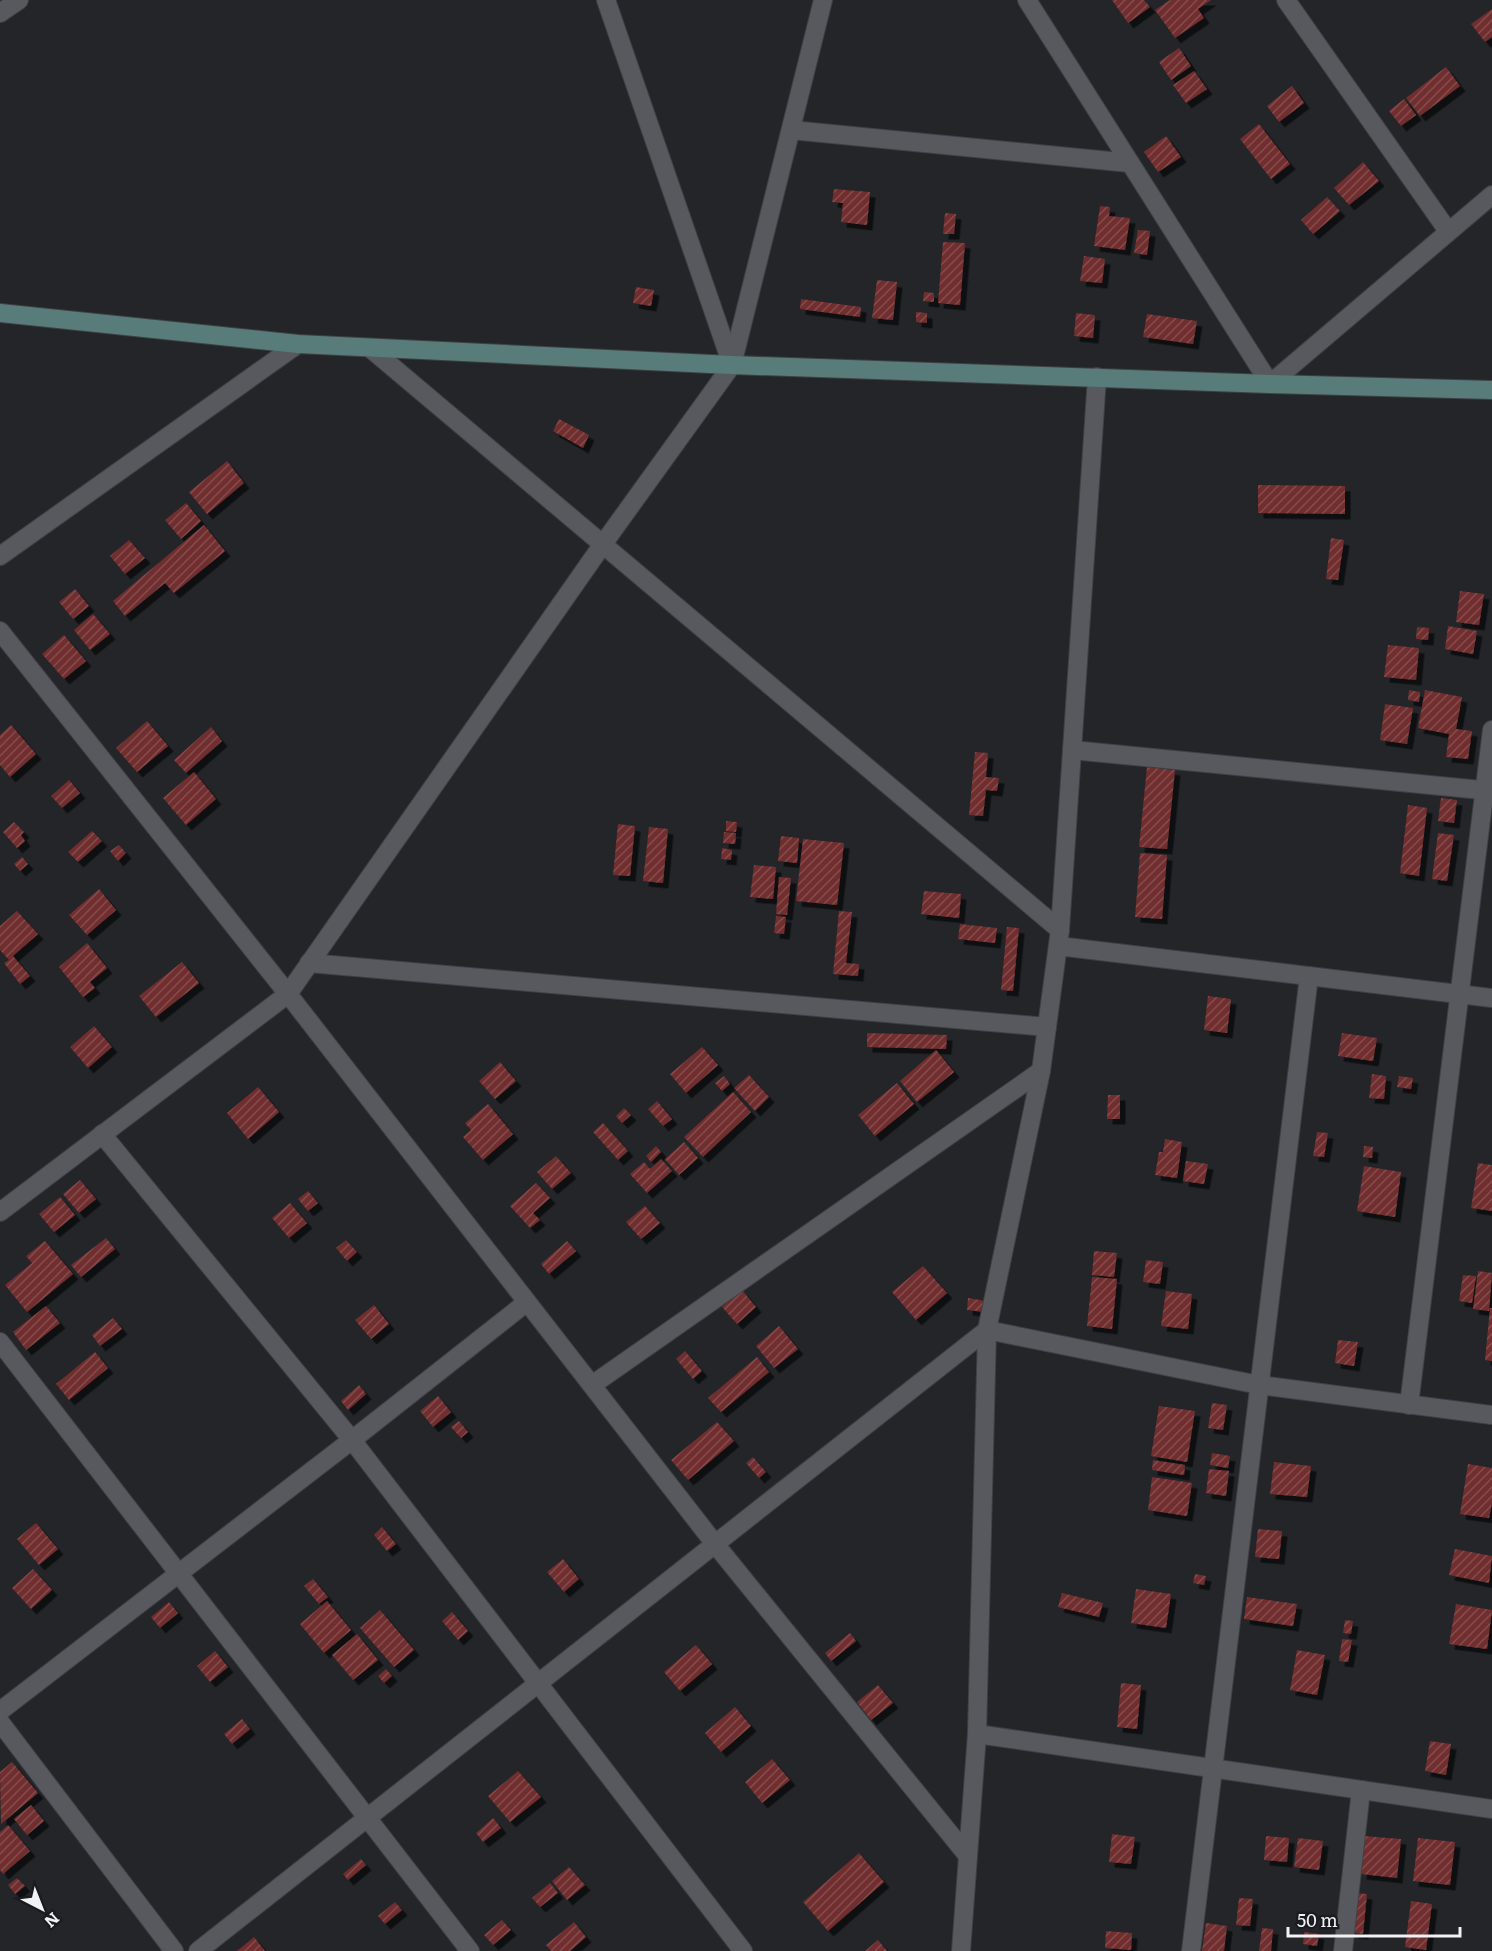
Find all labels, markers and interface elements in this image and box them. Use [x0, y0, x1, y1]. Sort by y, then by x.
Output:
north arrow [12, 1879, 72, 1939]
scale bar [1288, 1900, 1460, 1938]
text: 50 m [1297, 1906, 1338, 1933]
text: N [40, 1907, 66, 1934]

